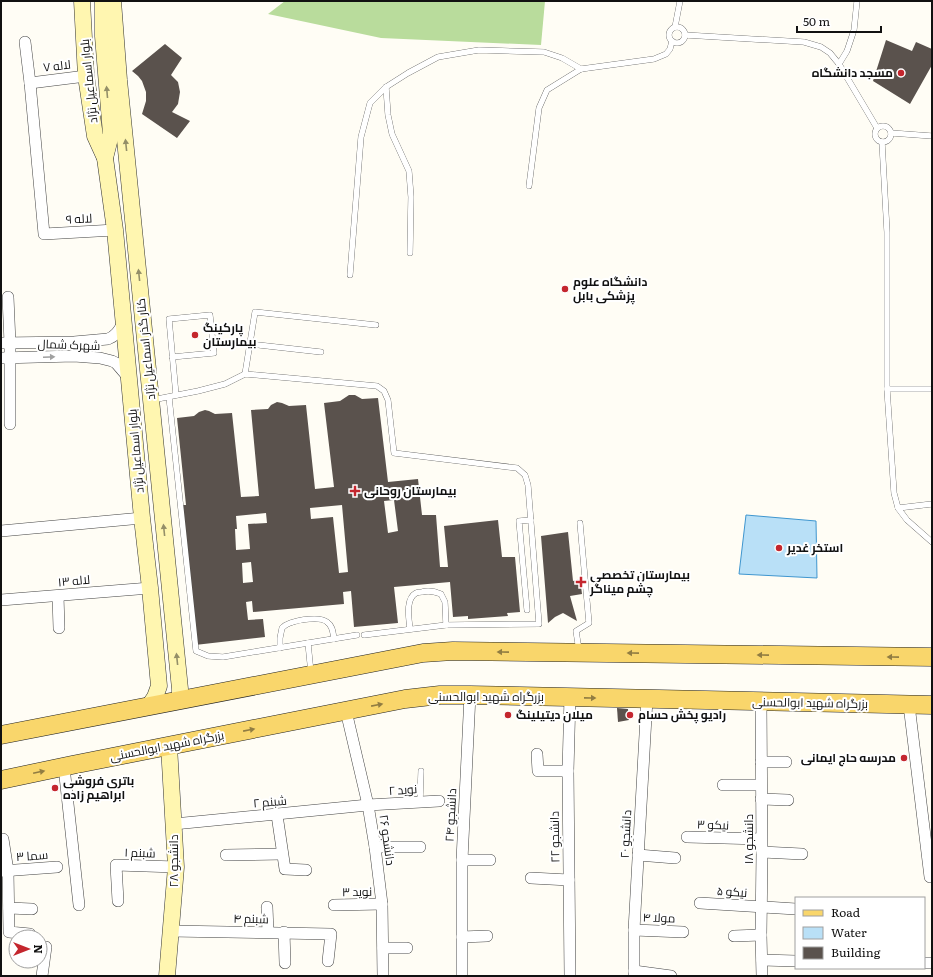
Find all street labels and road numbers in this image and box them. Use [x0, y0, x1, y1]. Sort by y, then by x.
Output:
street label: بلوار اسماعیل نژاد [75, 38, 101, 124]
street label: لاله ۷ [42, 55, 72, 75]
street label: لاله ۹ [65, 208, 93, 228]
street label: کنار گذر اسماعیل نژاد [131, 297, 159, 401]
street label: شهرک شمال [37, 334, 101, 354]
street label: بلوار اسماعیل نژاد [122, 408, 148, 494]
street label: لاله ۱۳ [57, 570, 91, 590]
street label: بزرگراه شهید ابوالحسنی [428, 687, 544, 705]
street label: بزرگراه شهید ابوالحسنی [752, 692, 868, 712]
street label: بزرگراه شهید ابوالحسنی [108, 725, 225, 765]
street label: نوید ۲ [388, 779, 418, 799]
street label: دانشجو ۲۴ [440, 788, 460, 842]
street label: شبنم ۲ [252, 791, 288, 811]
street label: دانشجو ۲۰ [615, 809, 635, 859]
street label: دانشجو ۲۲ [545, 811, 563, 863]
street label: دانشجو ۲۶ [376, 813, 400, 867]
street label: نیکو ۳ [697, 814, 729, 834]
street label: دانشجو ۱۸ [739, 814, 757, 864]
street label: دانشجو ۲۸ [164, 834, 182, 887]
street label: شبنم ۱ [124, 842, 156, 862]
street label: سما ۳ [15, 845, 49, 865]
street label: نیکو ۵ [716, 881, 748, 901]
street label: نوید ۳ [342, 882, 372, 900]
street label: مولا ۴ [642, 907, 676, 927]
street label: شبنم ۴ [233, 909, 269, 927]

